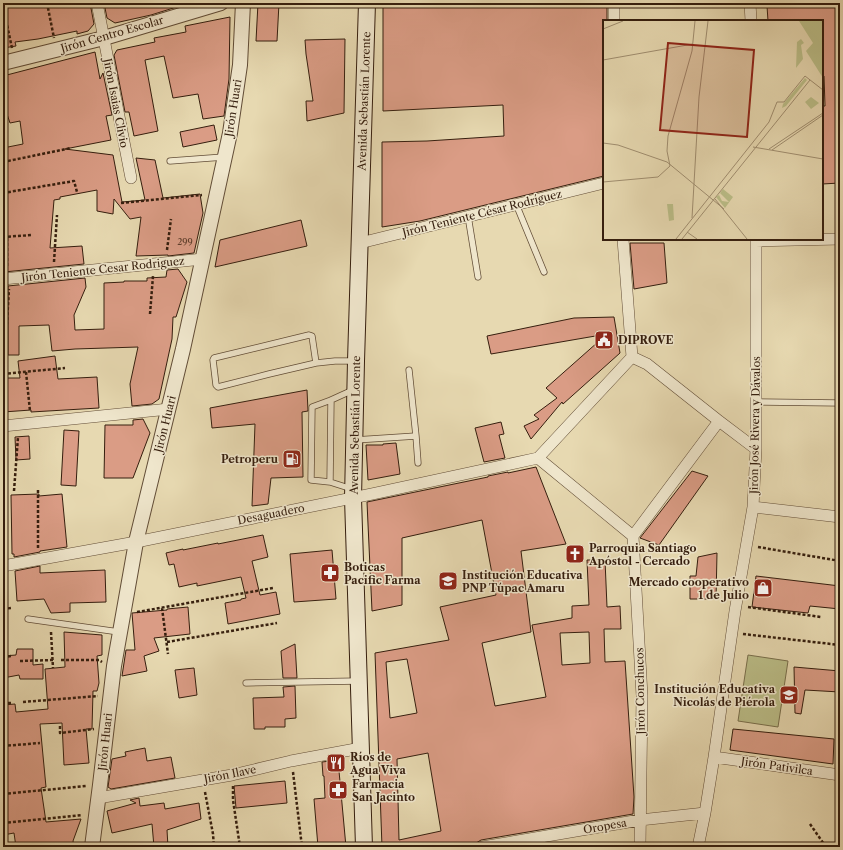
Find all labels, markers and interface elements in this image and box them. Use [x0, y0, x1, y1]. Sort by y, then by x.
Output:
street label: Jirón Centro Escolar [57, 12, 165, 56]
inset map [603, 20, 823, 240]
street label: Avenida Sebastián Lorente [355, 31, 373, 172]
street label: Jirón Isaias Clivio [100, 55, 132, 149]
street label: Jirón Huari [221, 78, 245, 140]
street label: Jirón Teniente César Rodríguez [399, 186, 564, 240]
house number: 299 [177, 236, 193, 247]
street label: Jirón Teniente Cesar Rodriguez [19, 253, 186, 285]
public building icon: DIPROVE [593, 329, 615, 351]
place label: DIPROVE [618, 333, 673, 347]
street label: Avenida Sebastián Lorente [347, 355, 363, 496]
street label: Jirón José Rivera y Dávalos [747, 356, 763, 496]
street label: Jirón Huari [151, 393, 179, 456]
fuel station icon: Petroperu [281, 448, 303, 470]
place label: Petroperu [221, 452, 279, 466]
street label: Desaguadero [236, 501, 306, 527]
place label: Parroquia Santiago Apóstol - Cercado [588, 541, 697, 568]
church icon: Parroquia Santiago Apóstol - Cercado [564, 543, 586, 565]
place label: Boticas Pacific Farma [344, 560, 421, 587]
pharmacy icon: Boticas Pacific Farma [319, 562, 341, 584]
place label: Institución Educativa PNP Túpac Amaru [462, 568, 583, 595]
school or university icon: Institución Educativa PNP Túpac Amaru [437, 570, 459, 592]
place label: Mercado cooperativo 1 de Julio [629, 575, 749, 602]
shop icon: Mercado cooperativo 1 de Julio [752, 577, 774, 599]
street label: Jirón Conchucos [632, 647, 648, 737]
place label: Institución Educativa Nicolás de Piérola [654, 682, 776, 709]
school or university icon: Institución Educativa Nicolás de Piérola [778, 684, 800, 706]
street label: Jirón Huari [95, 712, 115, 774]
place label: Ríos de Agua Viva [349, 750, 406, 777]
restaurant icon: Ríos de Agua Viva [325, 752, 347, 774]
street label: Jirón Pativilca [738, 754, 814, 778]
street label: Jirón Ilave [201, 762, 257, 786]
place label: Farmacia San Jacinto [352, 777, 415, 804]
pharmacy icon: Farmacia San Jacinto [327, 779, 349, 801]
street label: Oropesa [582, 815, 628, 837]

